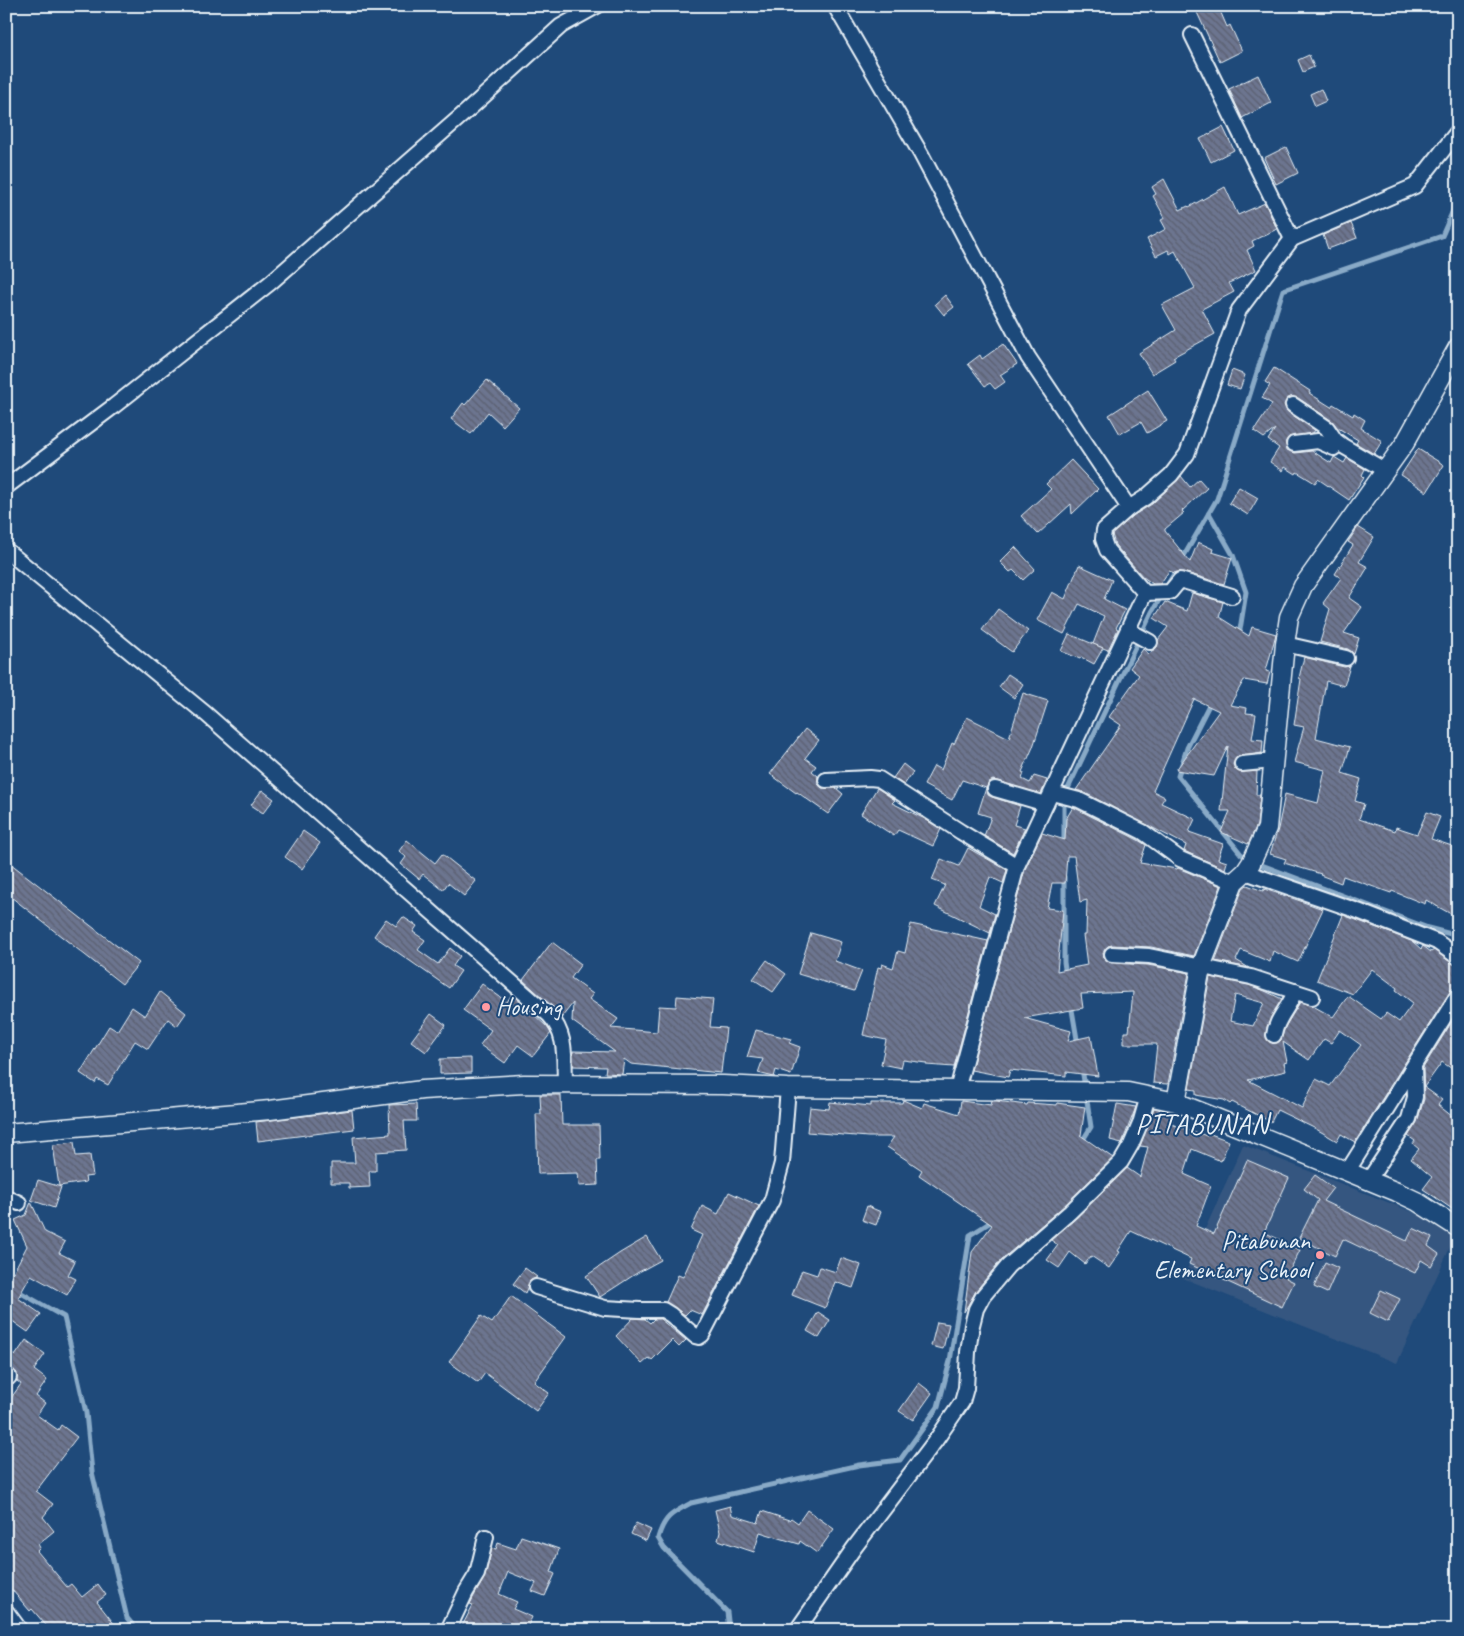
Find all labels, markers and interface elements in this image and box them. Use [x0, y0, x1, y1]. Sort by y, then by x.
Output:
place label: Housing [496, 991, 564, 1023]
marker: Housing [480, 1001, 492, 1013]
district label: PITABUNAN [1135, 1106, 1272, 1141]
place label: Pitabunan Elementary School [1154, 1225, 1315, 1286]
marker: Pitabunan Elementary School [1314, 1249, 1326, 1261]

